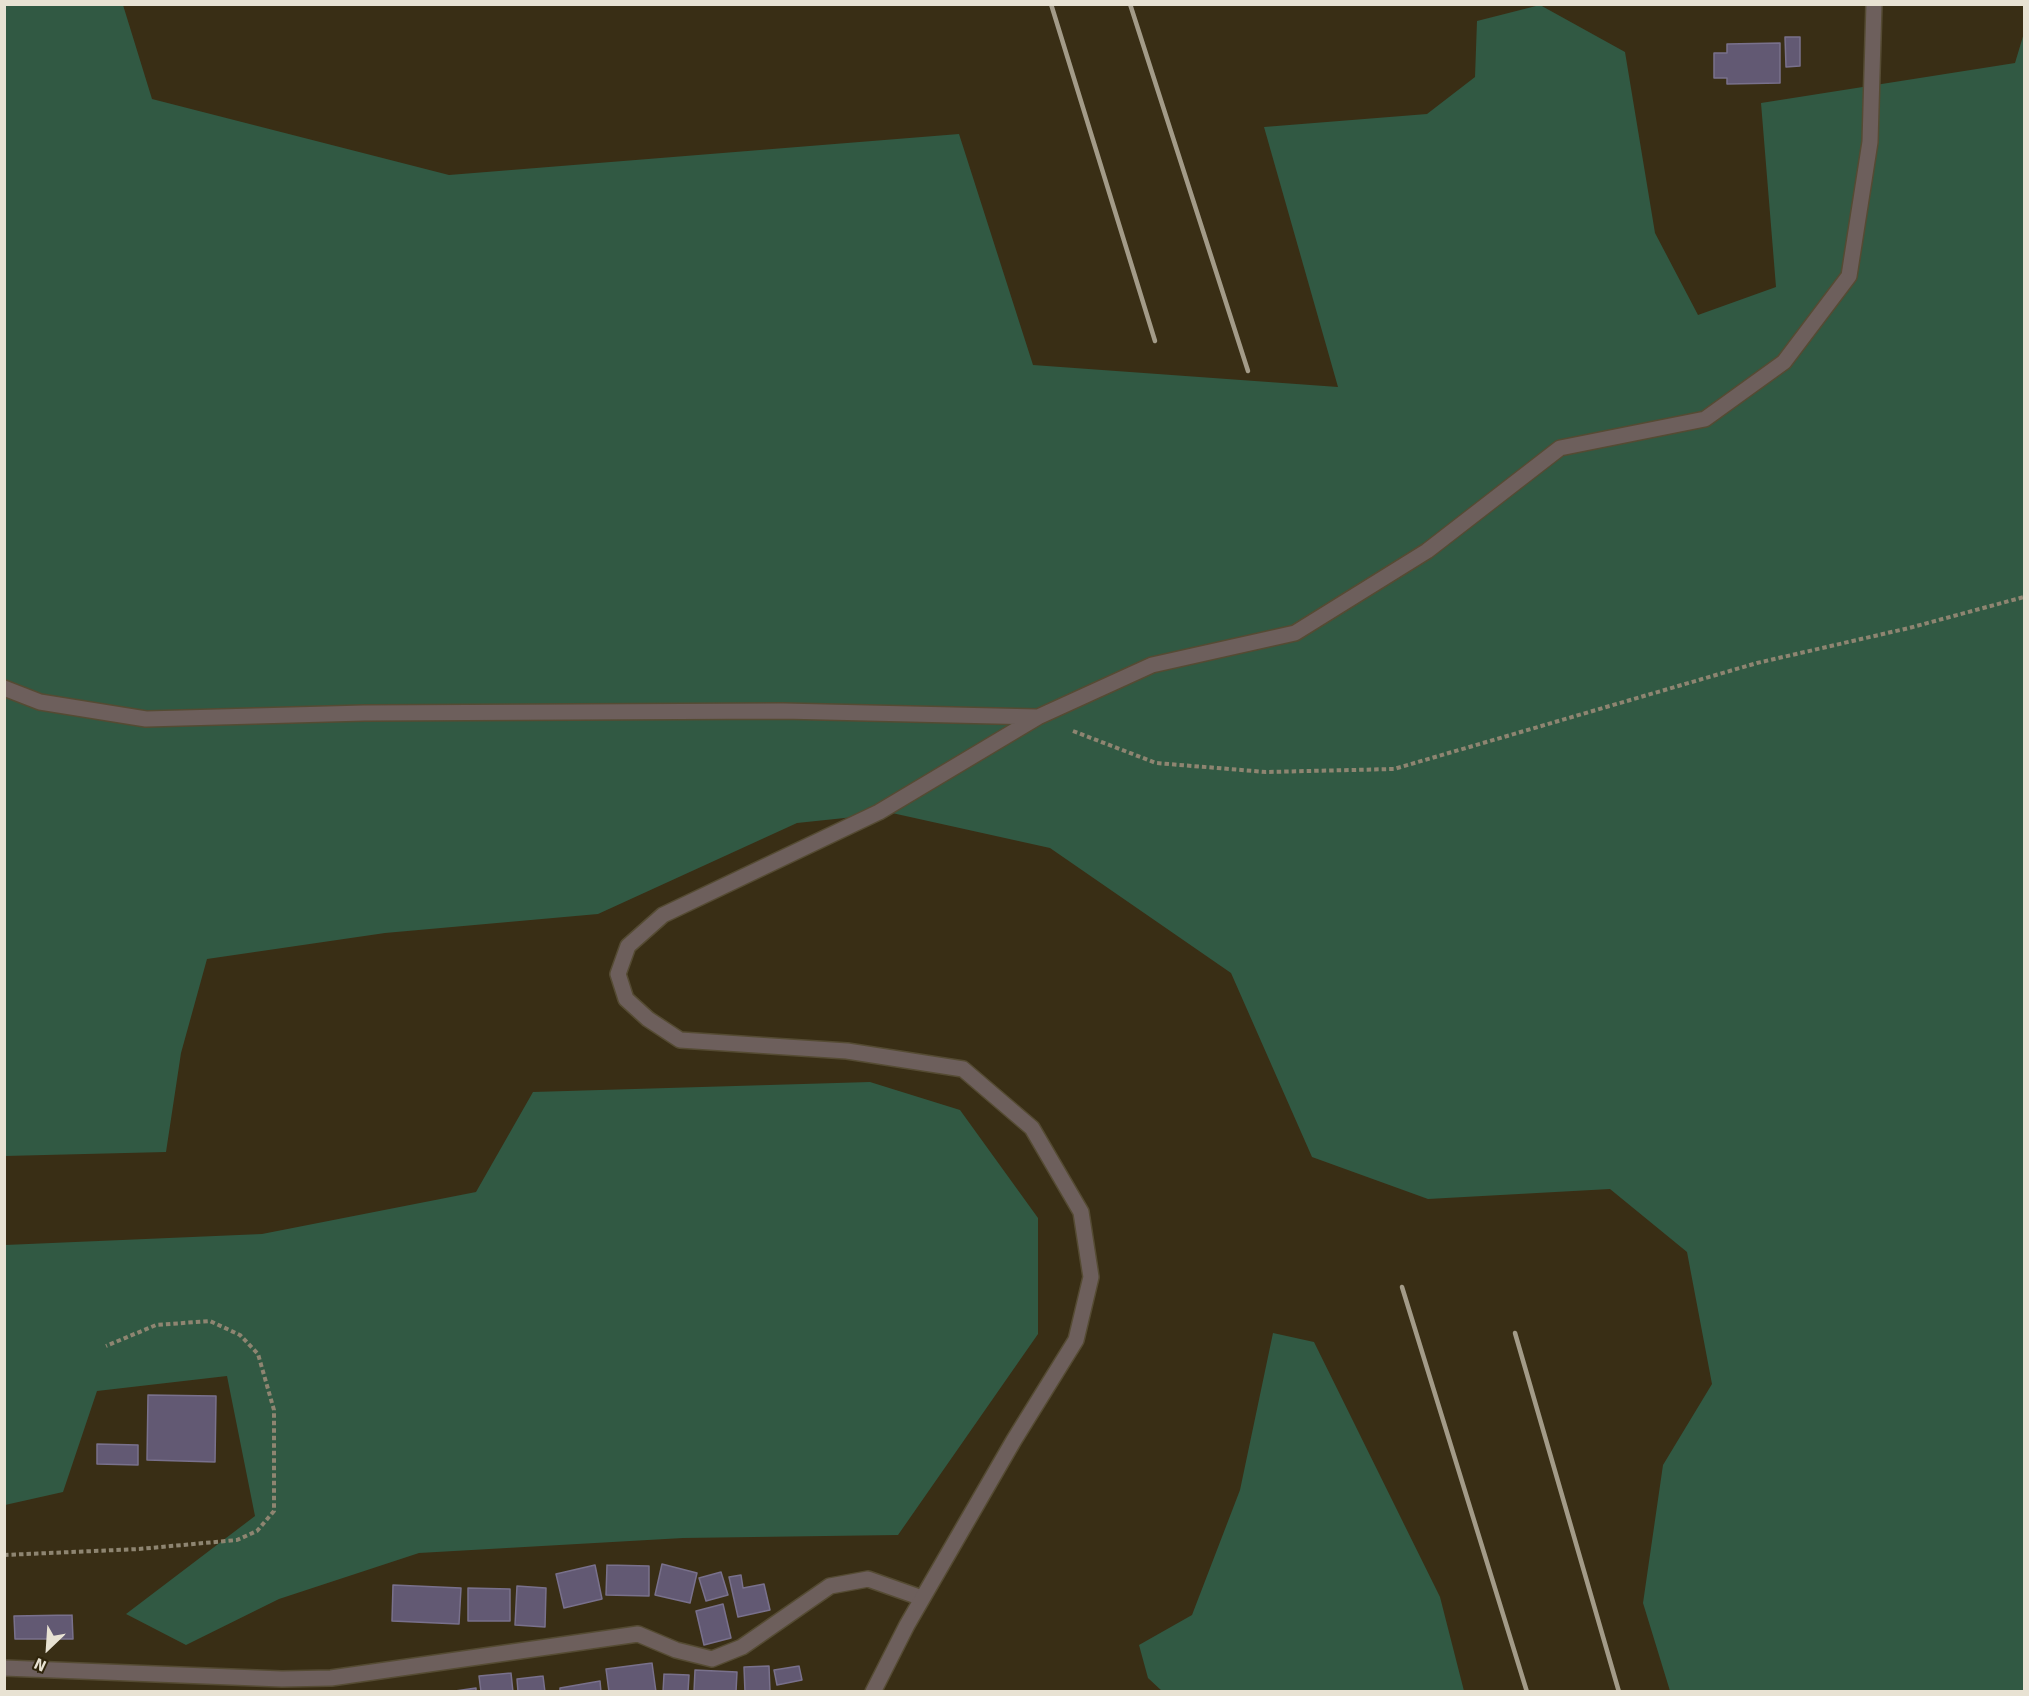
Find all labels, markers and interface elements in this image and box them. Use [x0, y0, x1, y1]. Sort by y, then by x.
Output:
north arrow [18, 1618, 78, 1678]
text: N [31, 1653, 50, 1676]

